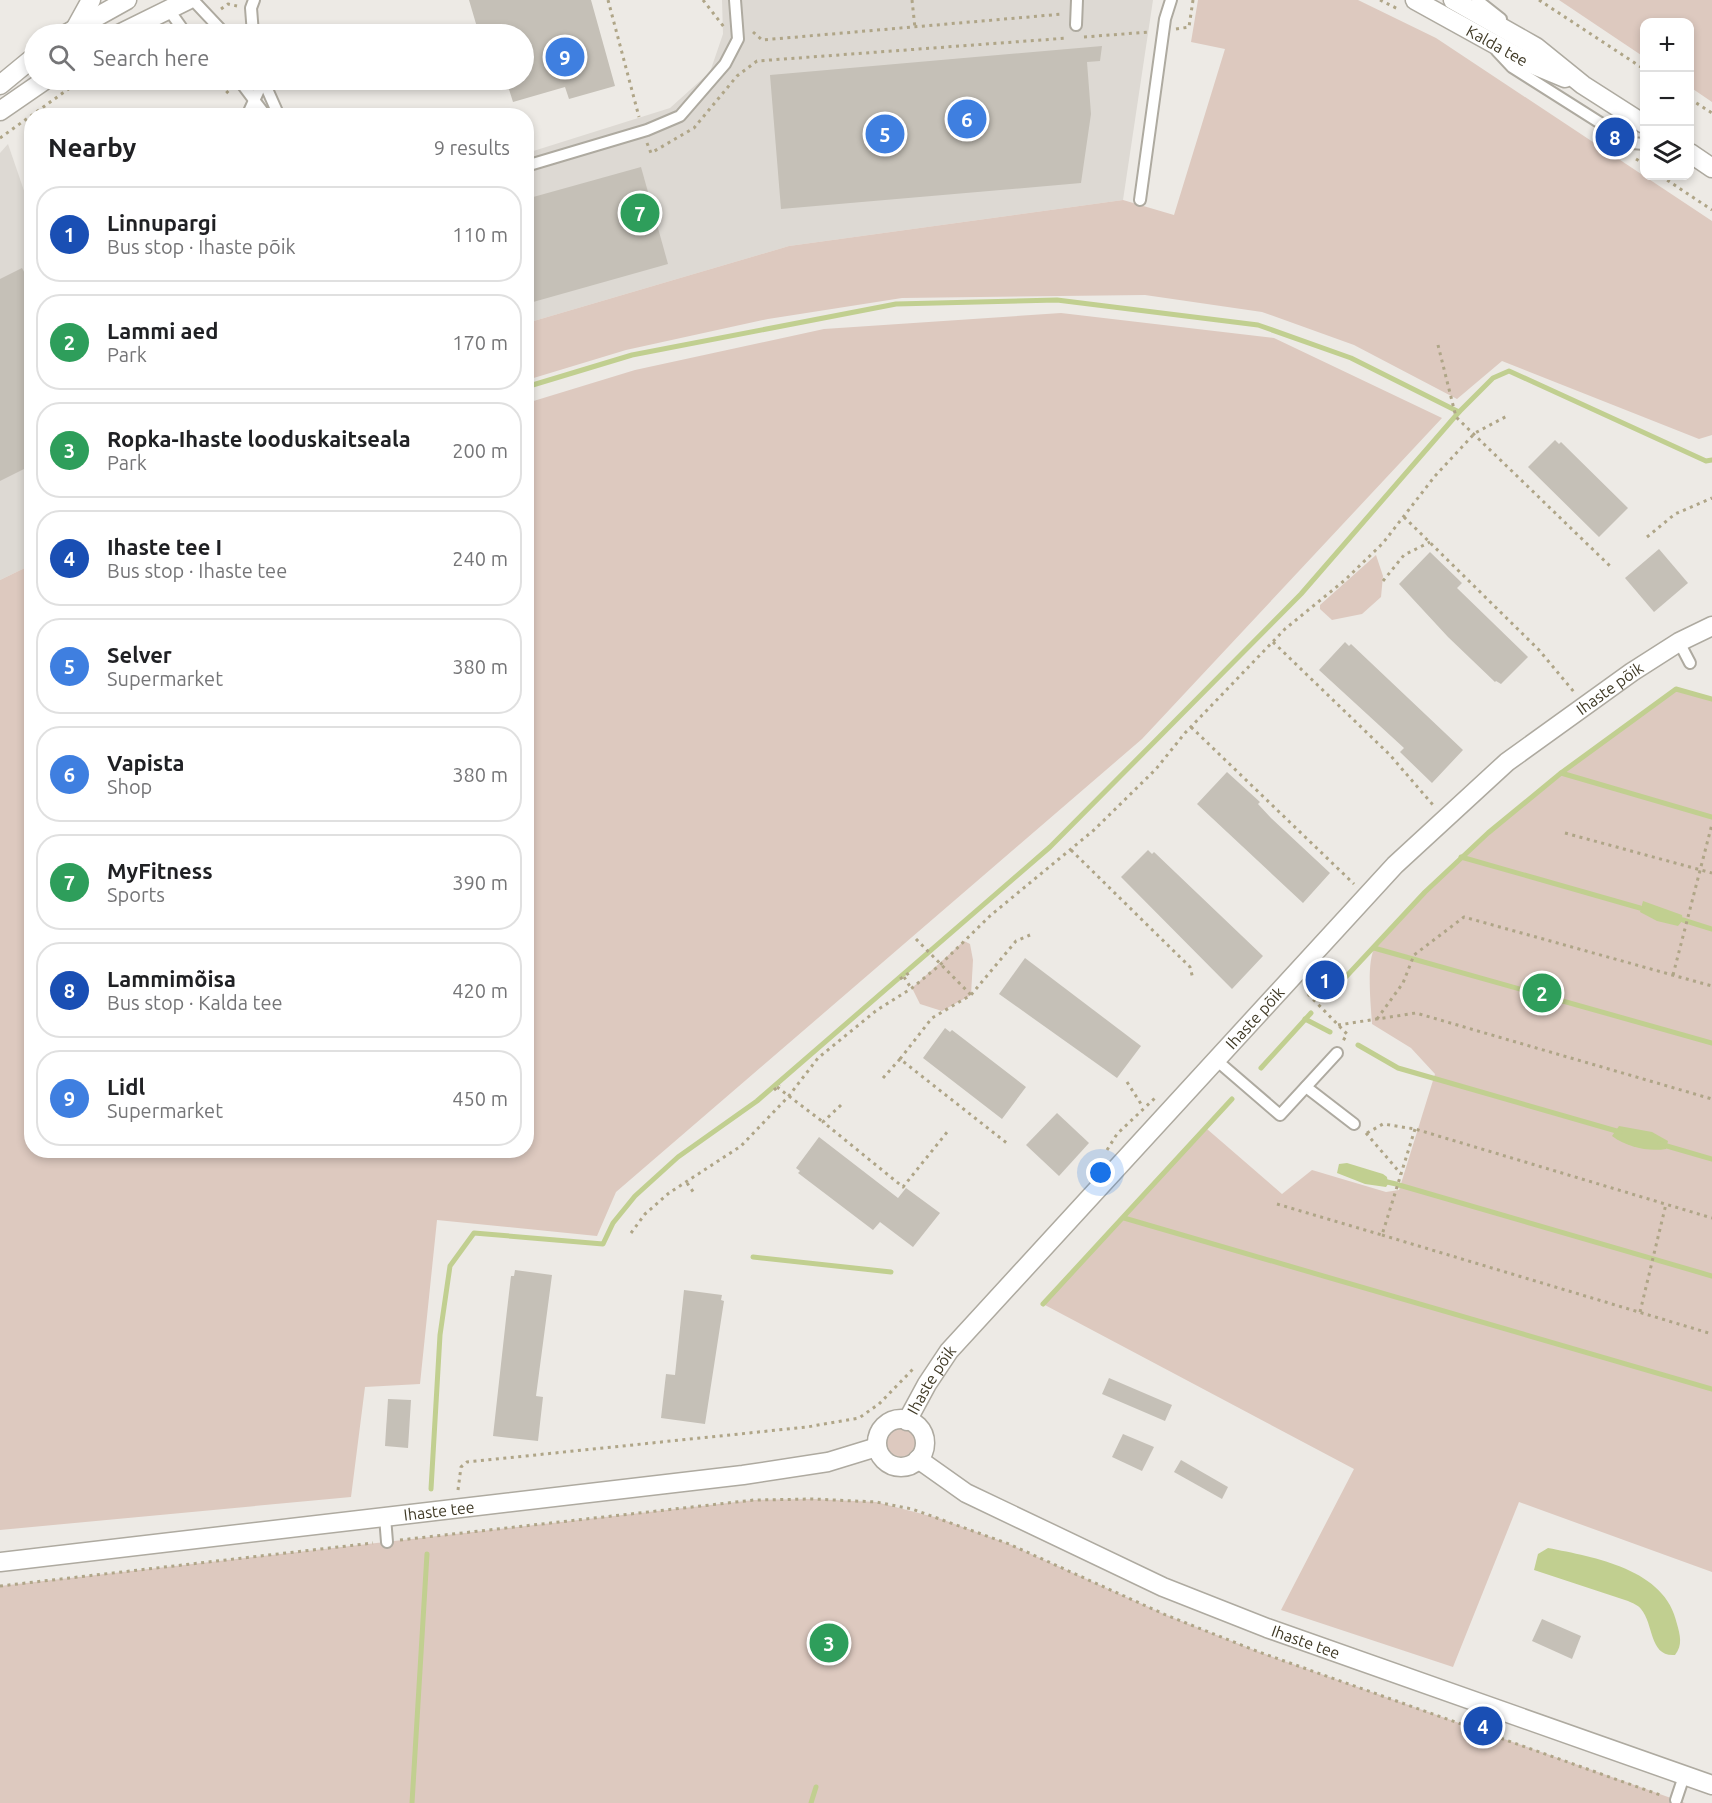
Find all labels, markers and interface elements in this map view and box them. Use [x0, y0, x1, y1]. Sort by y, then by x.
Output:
map controls [1640, 18, 1694, 180]
button: + [1640, 18, 1694, 72]
street label: Kalda tee [1463, 21, 1531, 70]
search box [24, 24, 534, 90]
pin: 9 [546, 34, 584, 80]
icon: search [45, 41, 78, 74]
text: Search here [93, 45, 209, 70]
button: − [1640, 72, 1694, 126]
pin: 6 [948, 96, 986, 142]
pin: 5 [866, 112, 904, 156]
pin: 8 [1596, 114, 1634, 160]
button: layers [1640, 126, 1694, 180]
text: Nearby [48, 133, 136, 162]
text: 9 results [434, 136, 510, 159]
pin: 7 [620, 190, 660, 236]
text: Linnupargi [107, 210, 217, 235]
text: 1 [64, 223, 75, 246]
text: 110 m [452, 223, 508, 246]
text: Bus stop · Ihaste põik [107, 235, 296, 258]
text: Lammi aed [107, 318, 218, 343]
text: 2 [64, 331, 75, 354]
text: 170 m [452, 331, 508, 354]
text: Park [107, 343, 147, 366]
text: Ropka-Ihaste looduskaitseala [107, 426, 411, 451]
text: 3 [64, 439, 75, 462]
text: 200 m [452, 439, 508, 462]
text: Park [107, 451, 147, 474]
text: Ihaste tee I [107, 534, 222, 559]
text: 4 [64, 547, 75, 570]
text: 240 m [452, 547, 508, 570]
text: Bus stop · Ihaste tee [107, 559, 287, 582]
text: Selver [107, 642, 172, 667]
text: 5 [64, 655, 75, 678]
text: 380 m [452, 655, 508, 678]
street label: Ihaste põik [1573, 658, 1646, 718]
text: Supermarket [107, 667, 223, 690]
text: Vapista [107, 750, 184, 775]
text: 6 [64, 763, 75, 786]
text: 380 m [452, 763, 508, 786]
text: Shop [107, 775, 152, 798]
text: MyFitness [107, 858, 213, 883]
text: 7 [64, 871, 75, 894]
text: 390 m [452, 871, 508, 894]
text: Sports [107, 883, 165, 906]
pin: 1 [1306, 958, 1344, 1002]
text: Lammimõisa [107, 966, 236, 991]
pin: 2 [1522, 970, 1562, 1016]
text: 8 [64, 979, 75, 1002]
text: 420 m [452, 979, 508, 1002]
street label: Ihaste põik [1222, 983, 1288, 1053]
text: Bus stop · Kalda tee [107, 991, 283, 1014]
text: Lidl [107, 1074, 145, 1099]
text: 9 [64, 1087, 75, 1110]
text: 450 m [452, 1087, 508, 1110]
text: Supermarket [107, 1099, 223, 1122]
your location [1086, 1158, 1115, 1187]
street label: Ihaste põik [903, 1341, 959, 1417]
street label: Ihaste tee [403, 1498, 475, 1524]
pin: 3 [810, 1620, 848, 1666]
street label: Ihaste tee [1269, 1621, 1342, 1662]
pin: 4 [1464, 1704, 1502, 1748]

